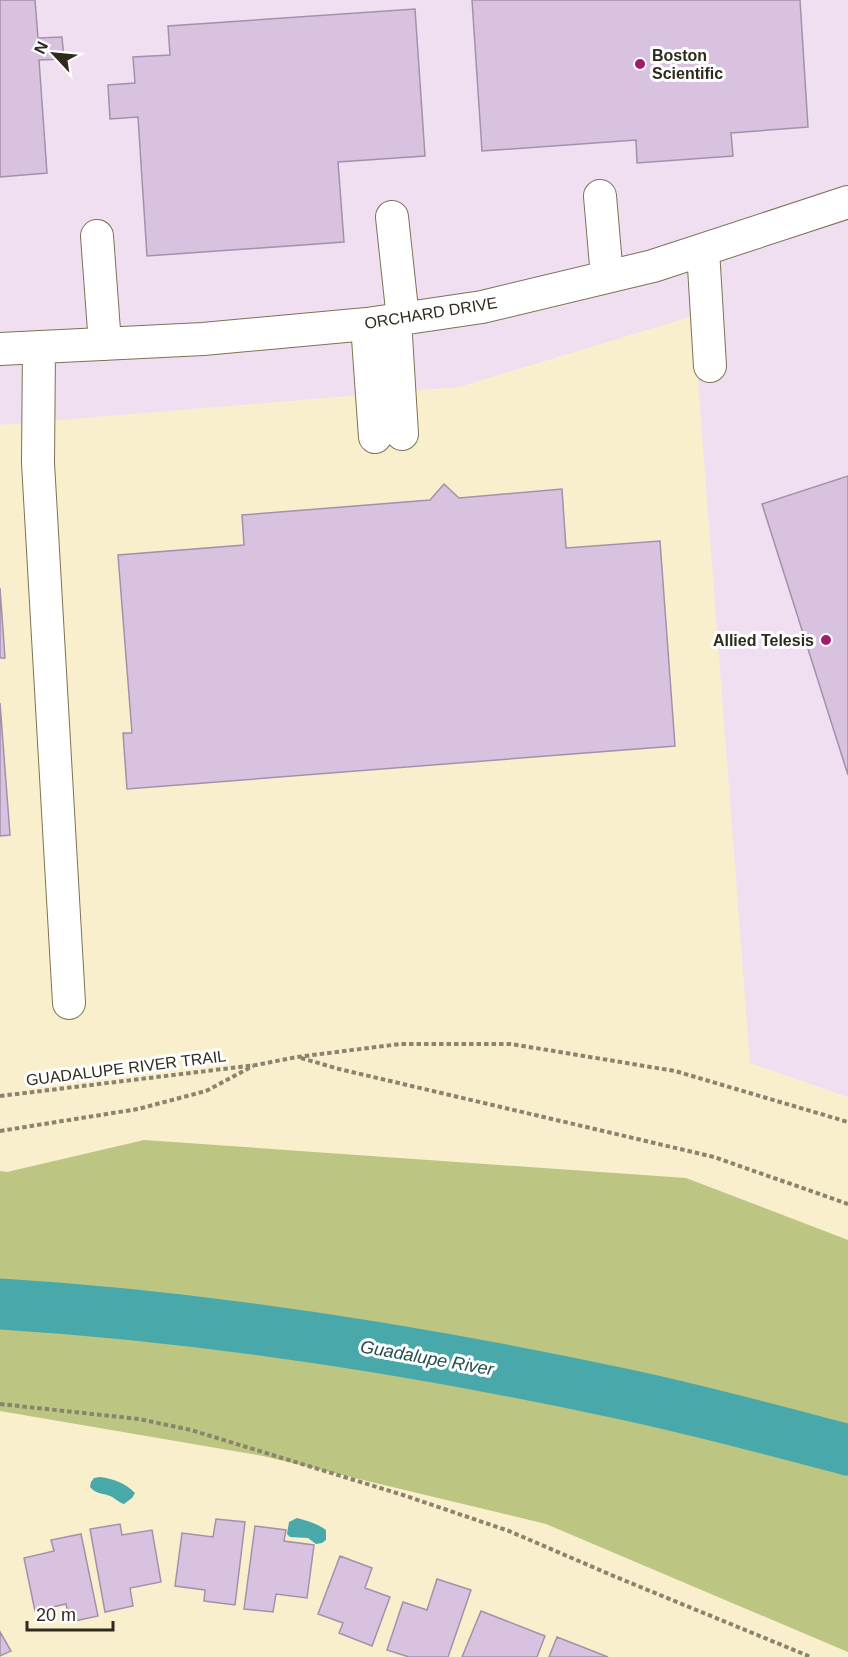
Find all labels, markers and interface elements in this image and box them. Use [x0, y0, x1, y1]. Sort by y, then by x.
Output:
north arrow [24, 24, 84, 84]
text: N [31, 39, 51, 57]
place label: Boston Scientific [652, 47, 723, 82]
marker: Boston Scientific [633, 57, 647, 71]
street label: ORCHARD DRIVE [363, 294, 499, 332]
place label: Allied Telesis [713, 632, 814, 649]
marker: Allied Telesis [819, 633, 833, 647]
street label: GUADALUPE RIVER TRAIL [25, 1047, 227, 1089]
water label: Guadalupe River [359, 1336, 496, 1380]
scale bar [27, 1594, 112, 1632]
text: 20 m [36, 1605, 76, 1625]

